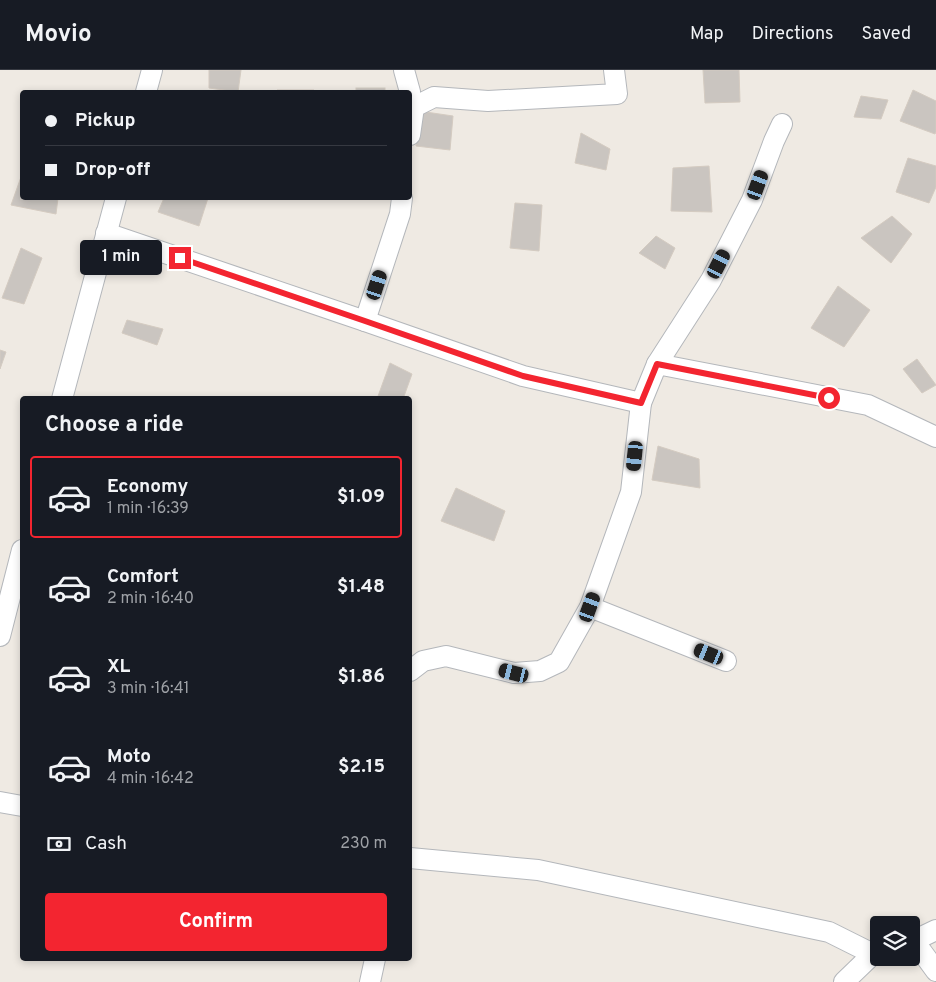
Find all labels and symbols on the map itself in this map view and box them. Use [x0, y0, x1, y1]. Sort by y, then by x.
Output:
car [745, 168, 770, 202]
callout: 1 min [80, 240, 162, 276]
route end [169, 247, 191, 269]
car [705, 247, 732, 281]
car [365, 268, 388, 302]
route start [818, 387, 840, 409]
car [625, 440, 644, 472]
car [577, 590, 602, 624]
car [692, 641, 725, 667]
car [497, 662, 530, 684]

